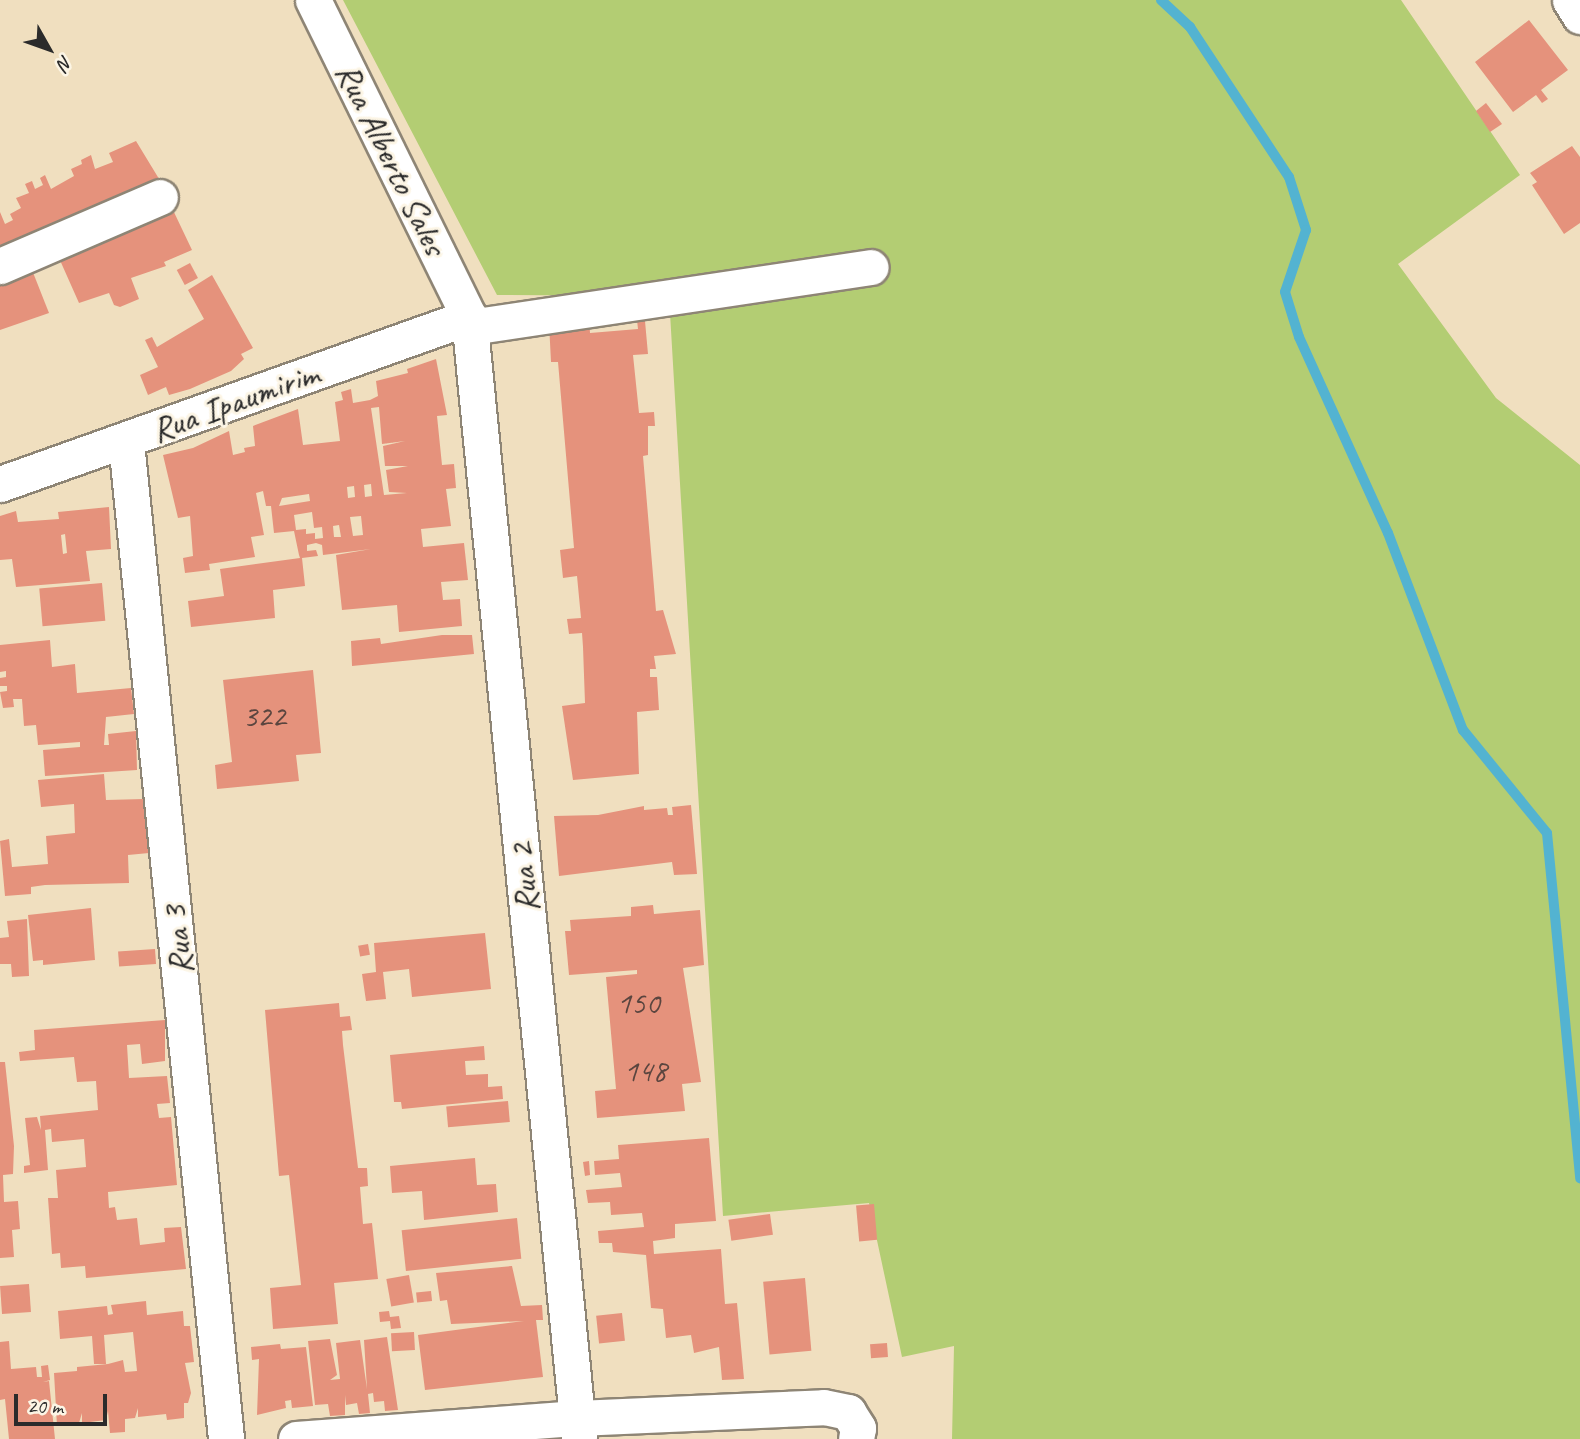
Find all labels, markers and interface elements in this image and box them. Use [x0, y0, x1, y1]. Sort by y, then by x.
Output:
north arrow [14, 14, 84, 84]
text: N [52, 50, 78, 75]
street label: Rua Alberto Sales [326, 56, 456, 262]
street label: Rua Ipaumirim [145, 352, 325, 452]
house number: 322 [242, 697, 286, 735]
street label: Rua 2 [500, 842, 548, 914]
street label: Rua 3 [154, 904, 202, 976]
house number: 150 [616, 984, 660, 1022]
house number: 148 [623, 1052, 667, 1090]
scale bar [18, 1380, 110, 1424]
text: 20 m [27, 1393, 63, 1419]

